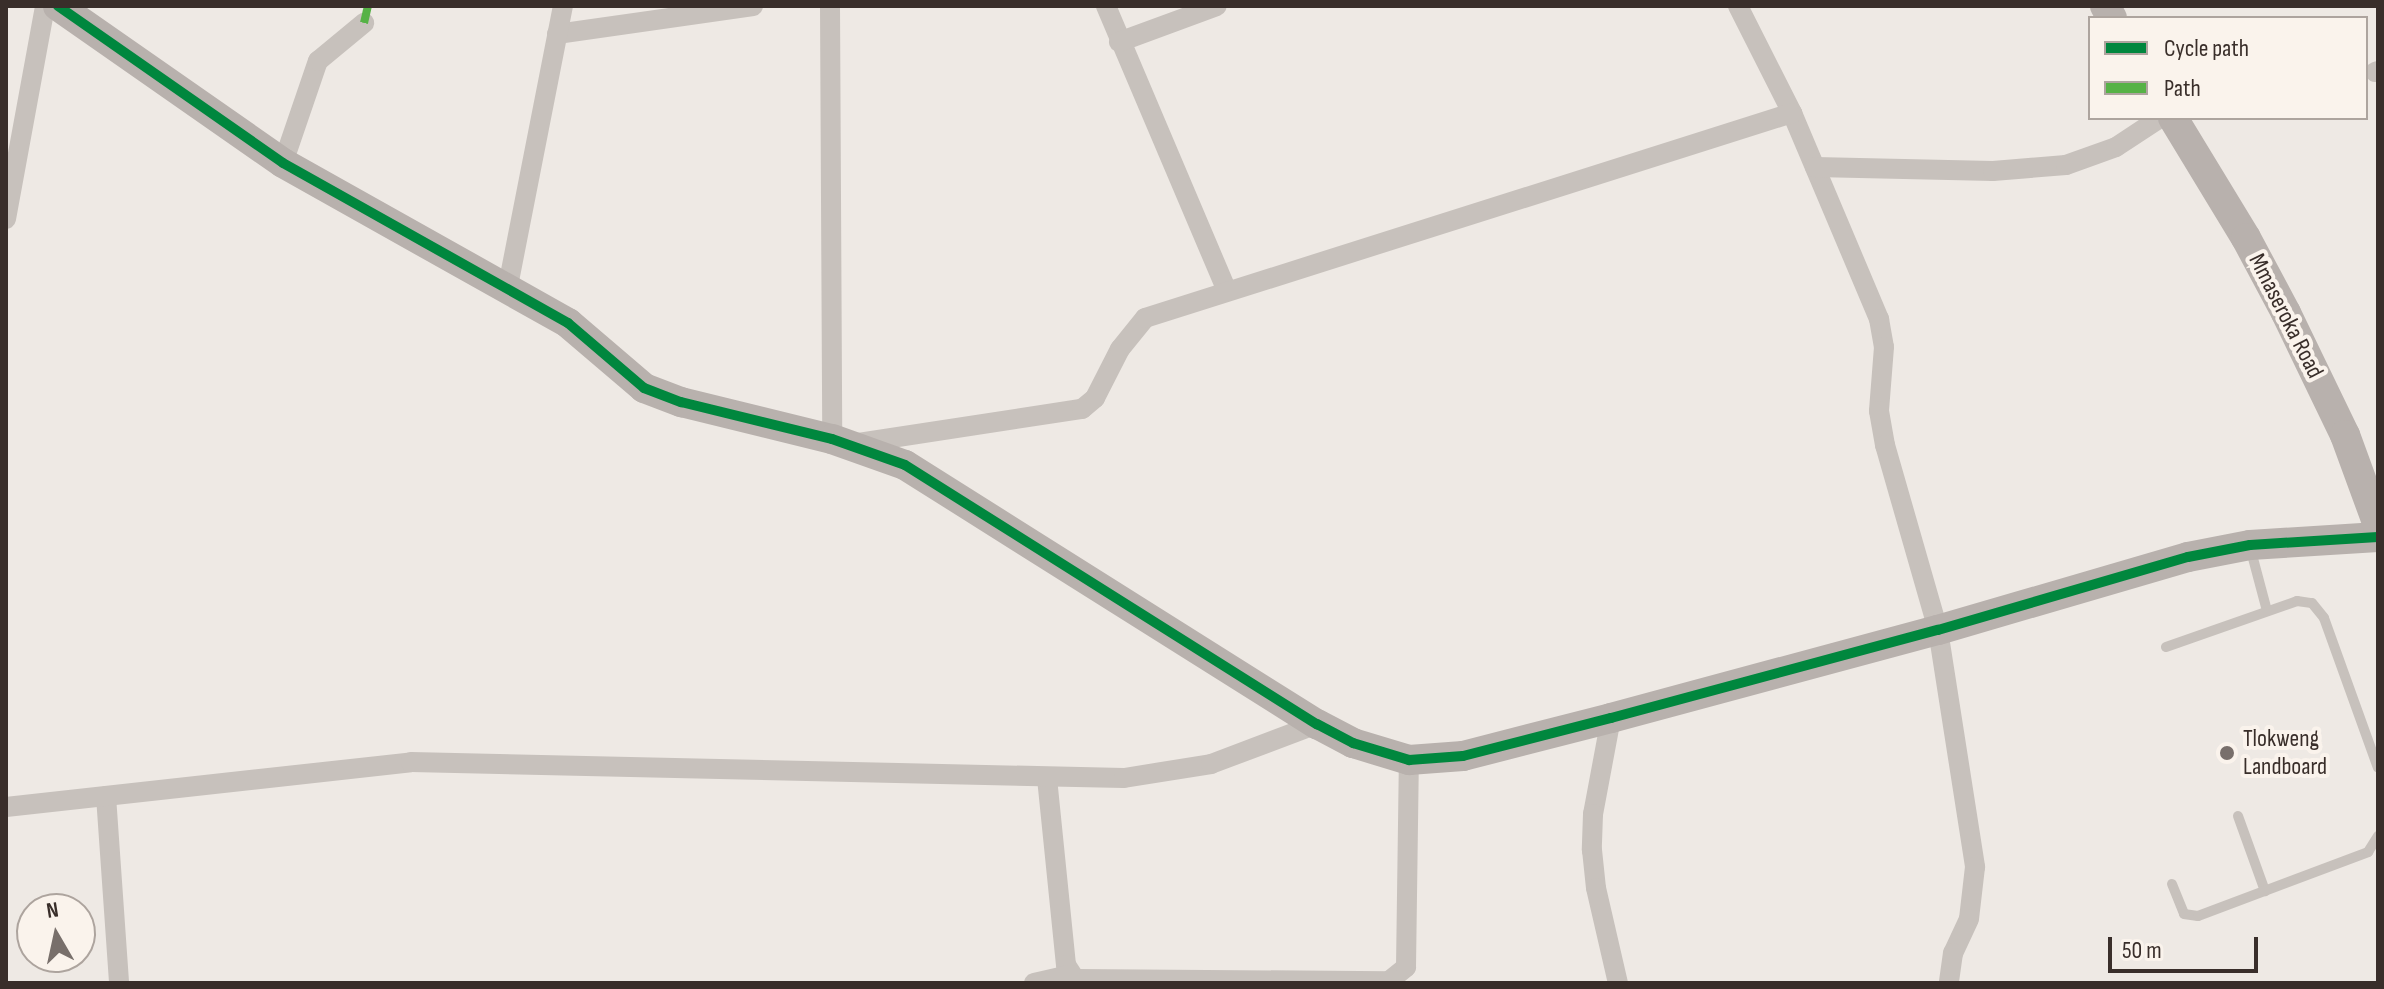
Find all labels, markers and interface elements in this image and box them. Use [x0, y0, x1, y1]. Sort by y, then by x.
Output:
legend [2088, 16, 2368, 120]
text: Cycle path [2164, 34, 2249, 63]
text: Path [2164, 74, 2201, 103]
street label: Mmaseroka Road [2242, 249, 2330, 383]
place label: Tlokweng Landboard [2243, 725, 2327, 781]
marker: Tlokweng Landboard [2218, 744, 2236, 762]
north arrow [16, 893, 96, 973]
text: N [45, 897, 60, 925]
scale bar [2112, 921, 2262, 971]
text: 50 m [2122, 936, 2162, 965]

